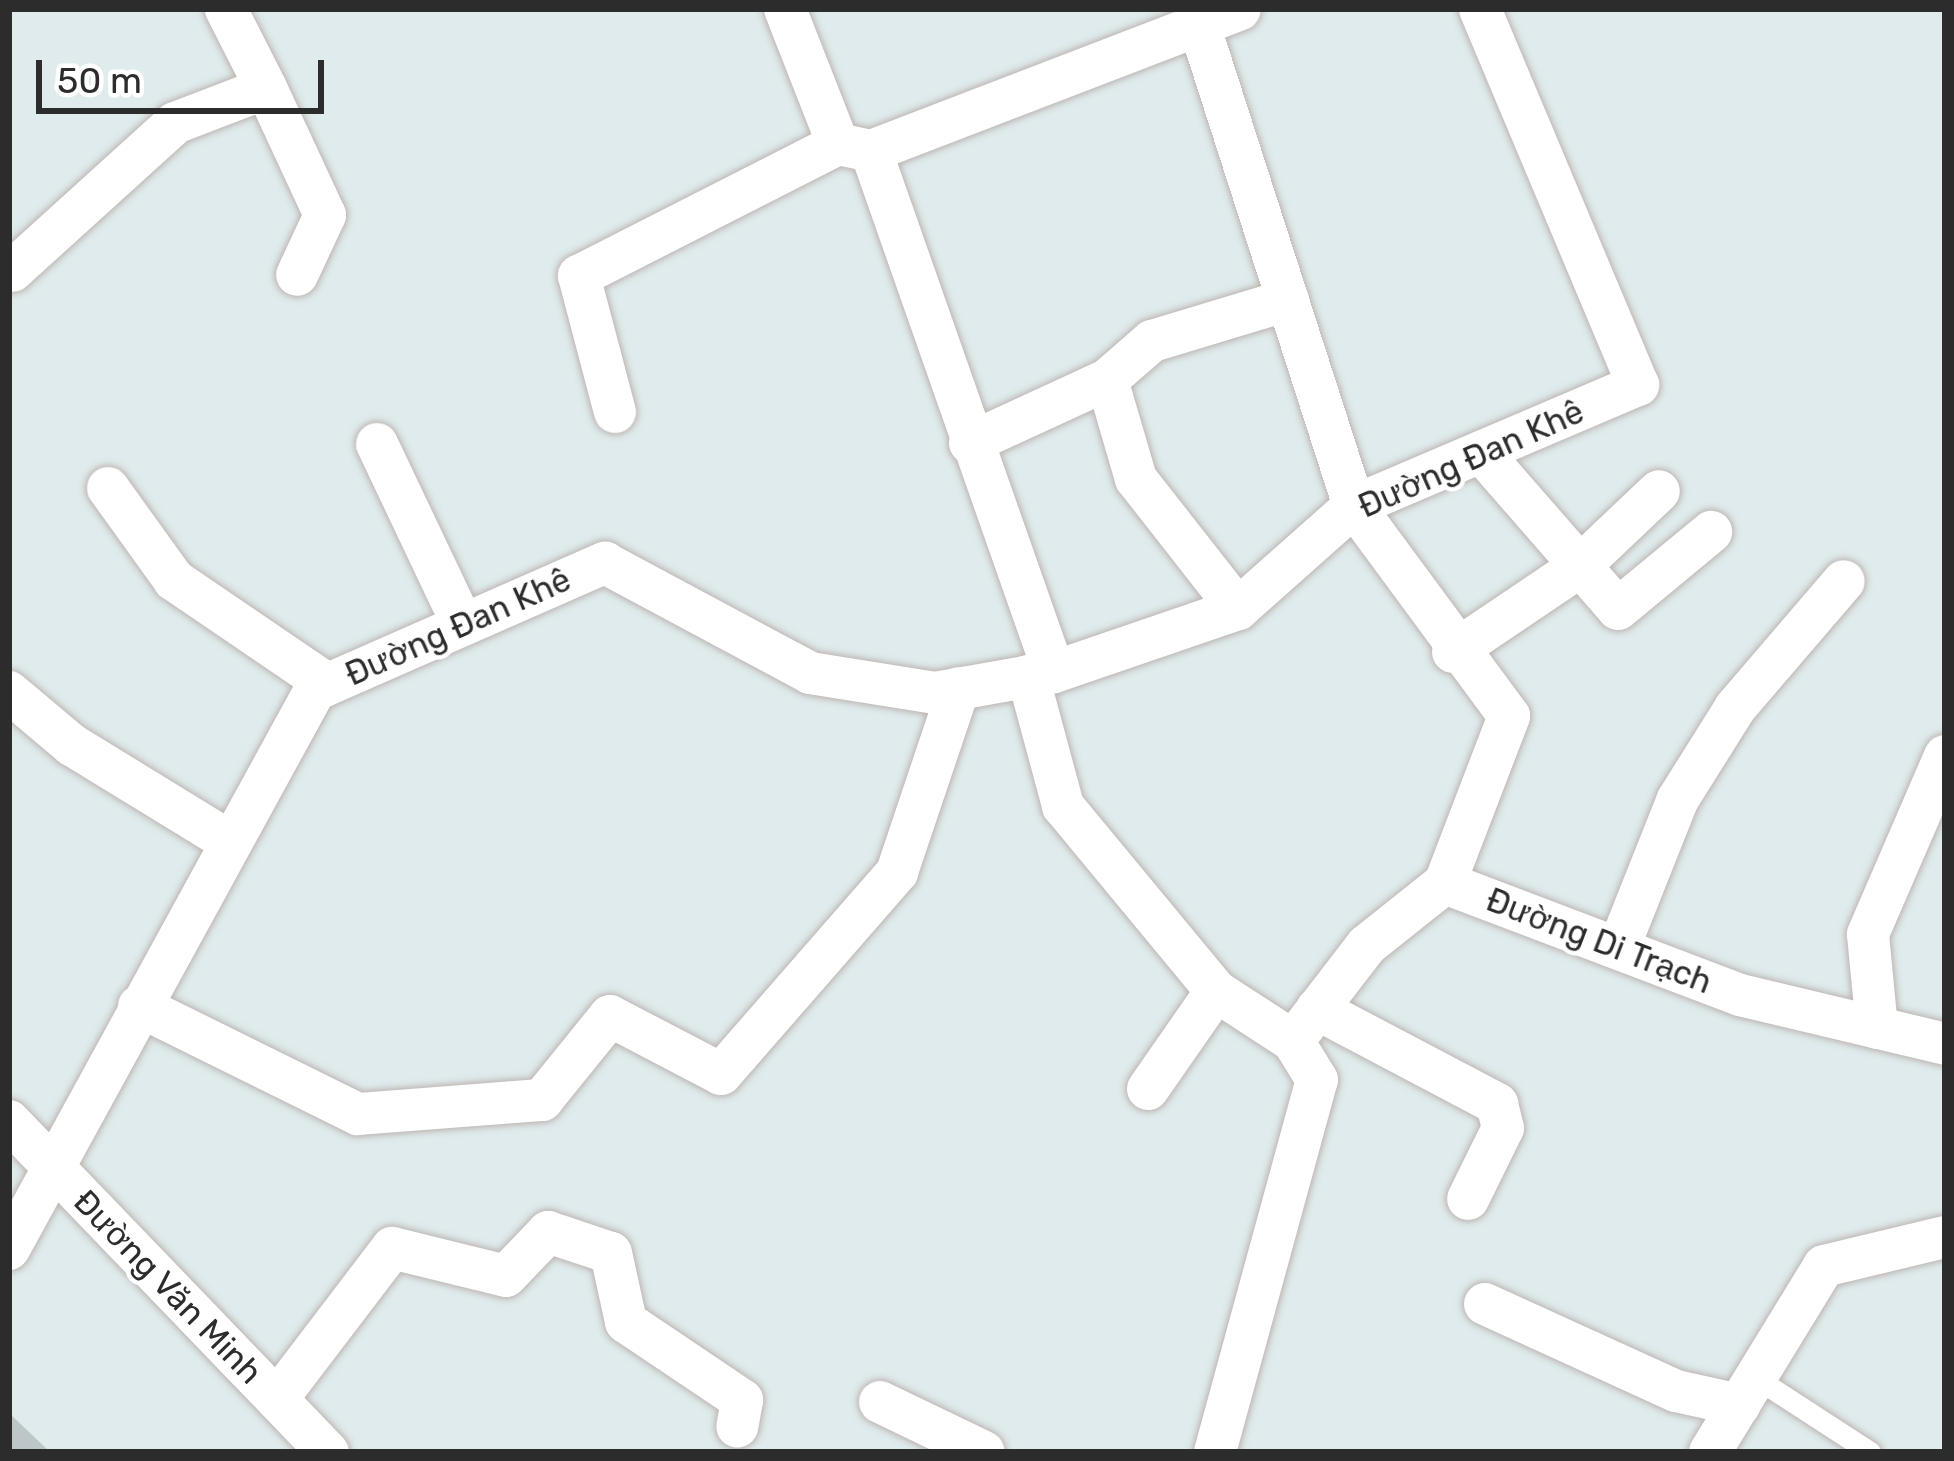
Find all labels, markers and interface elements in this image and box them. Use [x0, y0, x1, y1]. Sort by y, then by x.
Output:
scale bar [42, 36, 330, 110]
text: 50 m [57, 59, 142, 102]
street label: Đường Đan Khê [1352, 392, 1590, 526]
street label: Đường Đan Khê [339, 560, 577, 694]
street label: Đường Di Trạch [1480, 880, 1718, 1002]
street label: Đường Văn Minh [65, 1182, 271, 1392]

